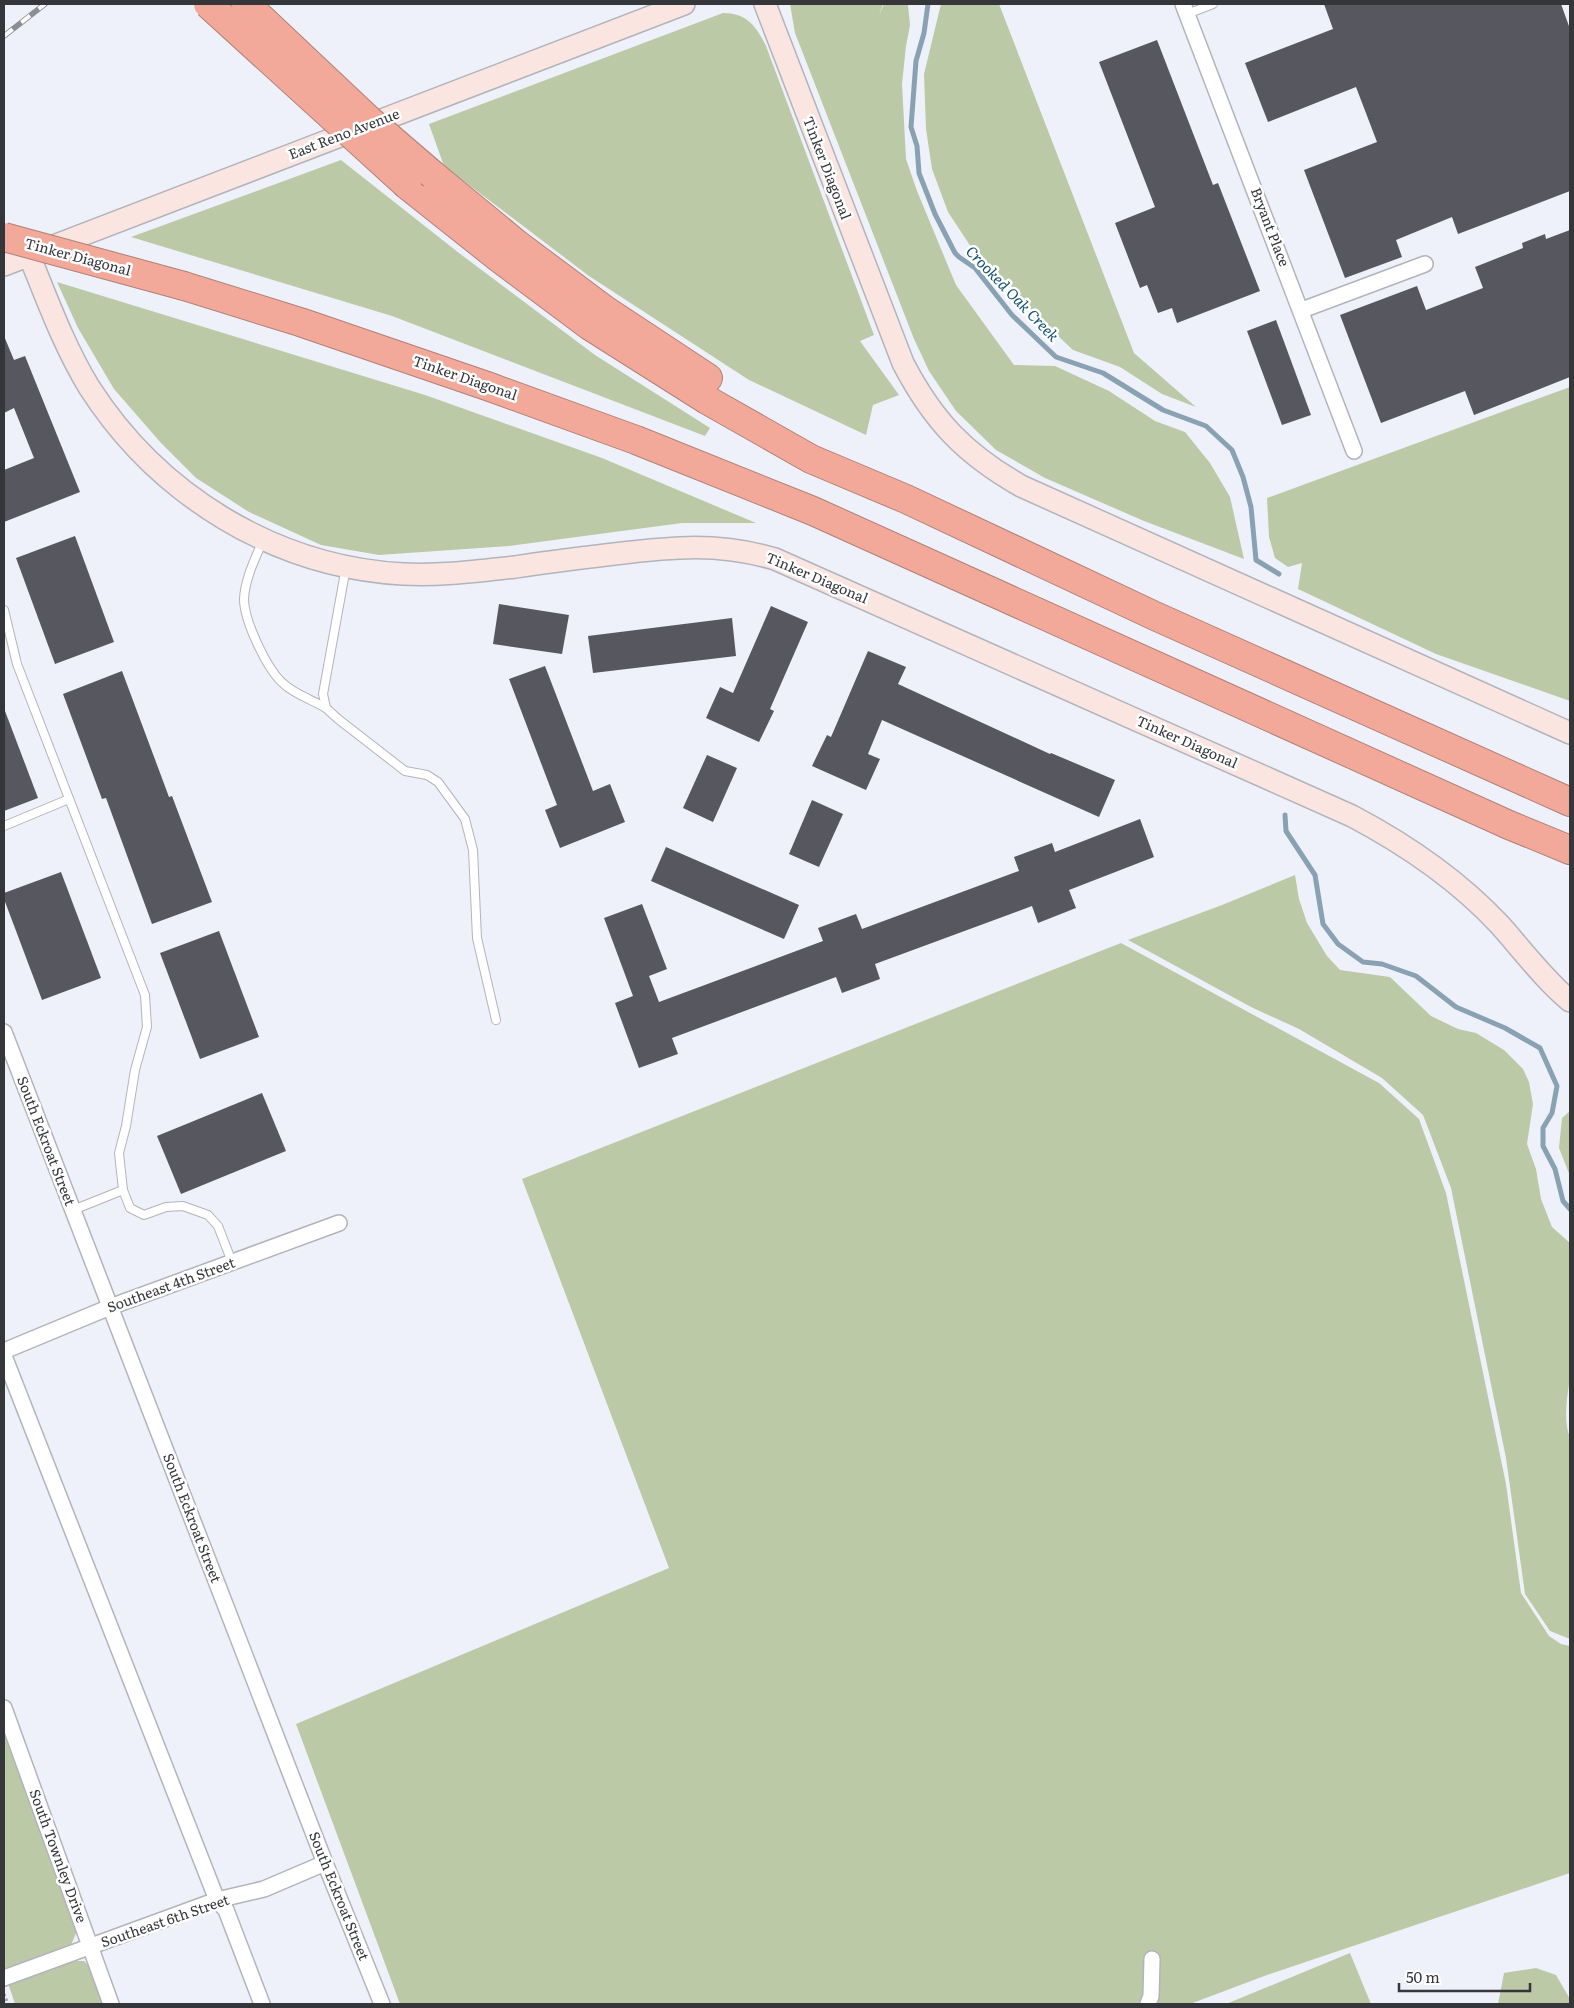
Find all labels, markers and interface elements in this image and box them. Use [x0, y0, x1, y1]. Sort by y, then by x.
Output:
street label: East Reno Avenue [285, 103, 402, 163]
street label: Tinker Diagonal [799, 113, 857, 222]
street label: Bryant Place [1247, 184, 1295, 269]
street label: Tinker Diagonal [23, 232, 134, 280]
water label: Crooked Oak Creek [961, 240, 1066, 347]
street label: Tinker Diagonal [411, 350, 520, 404]
street label: Tinker Diagonal [763, 547, 872, 608]
street label: Tinker Diagonal [1134, 710, 1242, 773]
street label: South Eckroat Street [13, 1073, 81, 1209]
street label: Southeast 4th Street [104, 1252, 238, 1316]
street label: South Eckroat Street [159, 1450, 227, 1586]
street label: South Townley Drive [25, 1786, 92, 1925]
street label: South Eckroat Street [305, 1828, 375, 1963]
street label: Southeast 6th Street [98, 1889, 232, 1951]
scale bar [1399, 1960, 1530, 1992]
text: 50 m [1406, 1965, 1440, 1988]

